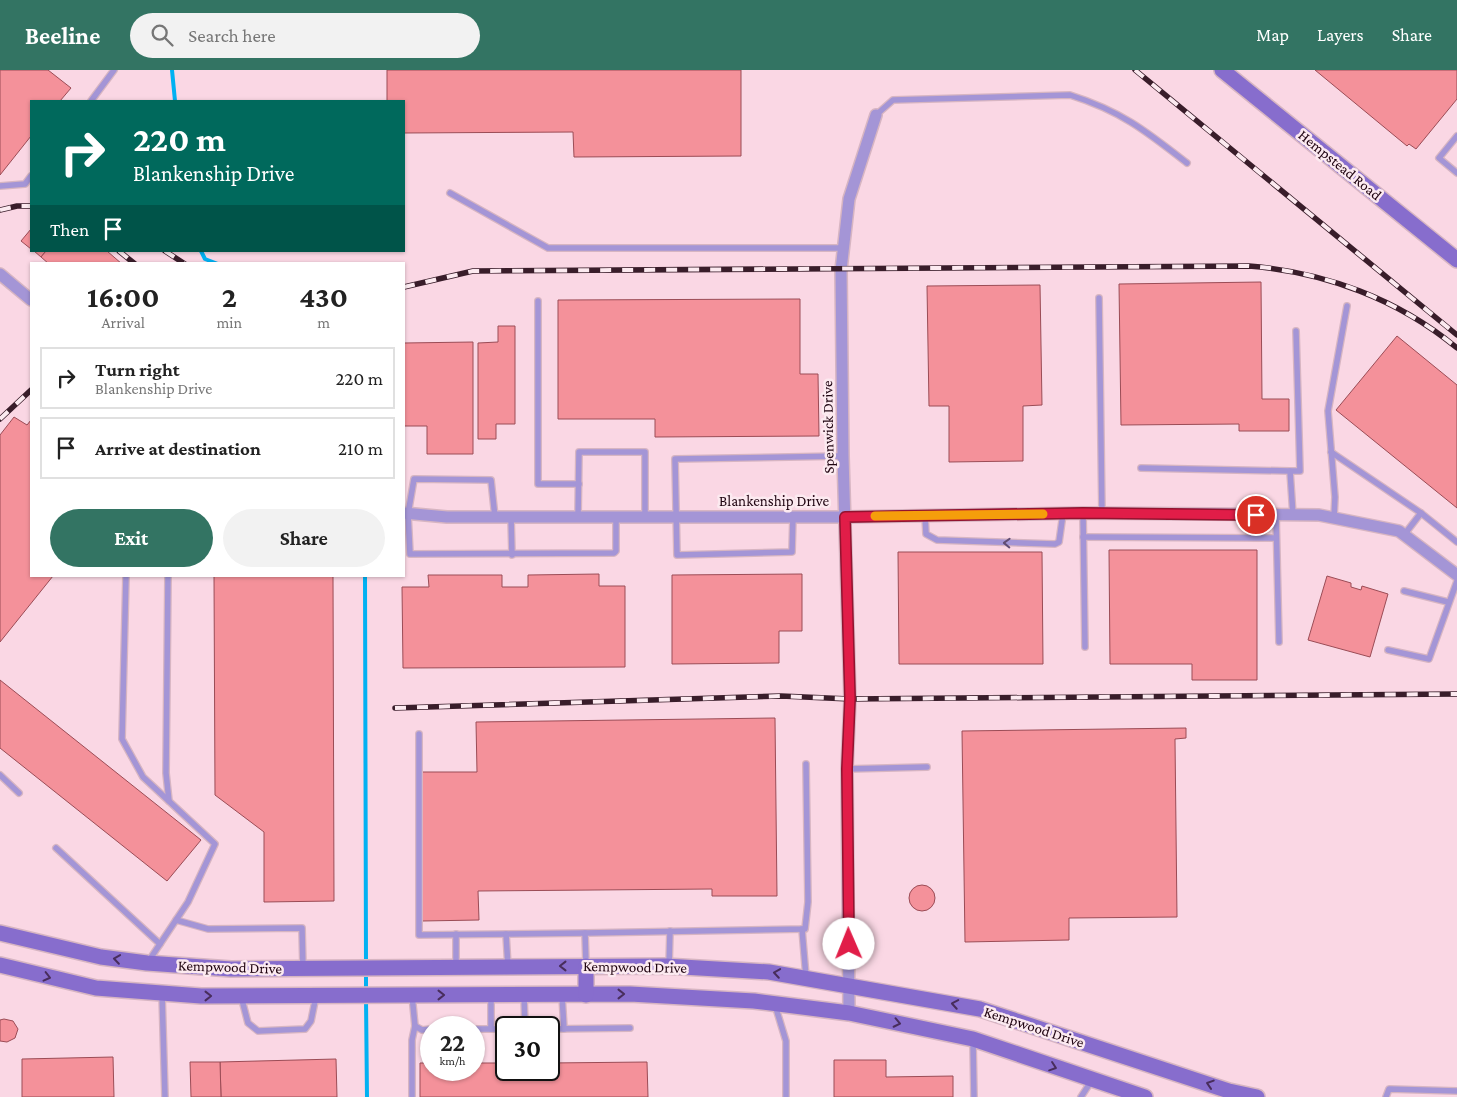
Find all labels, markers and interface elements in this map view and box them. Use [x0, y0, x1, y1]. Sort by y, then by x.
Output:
search box [130, 13, 480, 58]
icon: search [148, 21, 176, 49]
text: Beeline [25, 22, 100, 49]
text: Search here [188, 25, 276, 46]
text: Map [1256, 25, 1289, 45]
text: Layers [1317, 25, 1364, 45]
text: Share [1392, 25, 1432, 45]
icon: right [50, 120, 115, 185]
text: 220 m [133, 120, 226, 159]
street label: Hempstead Road [1295, 127, 1385, 204]
text: Blankenship Drive [133, 161, 294, 186]
icon: arrive [99, 215, 127, 243]
text: Then [50, 219, 89, 240]
text: 16:00 [87, 280, 159, 313]
text: 2 [222, 280, 237, 313]
text: 430 [299, 280, 348, 313]
text: Arrival [101, 314, 145, 331]
text: min [217, 314, 242, 331]
text: m [317, 314, 330, 331]
text: Turn right [95, 359, 180, 380]
icon: right [52, 364, 80, 392]
text: 220 m [335, 368, 383, 389]
text: Blankenship Drive [95, 380, 212, 397]
street label: Spenwick Drive [819, 380, 838, 474]
icon: arrive [52, 434, 80, 462]
text: Arrive at destination [95, 438, 261, 459]
text: 210 m [338, 438, 383, 459]
street label: Blankenship Drive [719, 493, 829, 510]
pin [1235, 494, 1277, 536]
icon: arrive [1242, 501, 1270, 529]
button: Exit [50, 509, 213, 567]
button: Share [223, 509, 385, 567]
one-way arrow [1002, 537, 1010, 548]
position arrow [822, 917, 874, 969]
one-way arrow [112, 954, 120, 965]
street label: Kempwood Drive [178, 957, 283, 978]
street label: Kempwood Drive [583, 958, 688, 977]
one-way arrow [558, 961, 566, 971]
one-way arrow [773, 968, 781, 979]
one-way arrow [43, 971, 52, 982]
one-way arrow [618, 989, 626, 999]
one-way arrow [438, 990, 446, 1000]
one-way arrow [205, 991, 213, 1001]
one-way arrow [950, 999, 959, 1010]
street label: Kempwood Drive [982, 1003, 1086, 1052]
speed limit sign: 30 [495, 1016, 560, 1081]
one-way arrow [892, 1018, 901, 1028]
text: 22 [440, 1029, 465, 1056]
text: km/h [440, 1054, 465, 1068]
one-way arrow [1048, 1061, 1057, 1071]
one-way arrow [1206, 1080, 1214, 1090]

